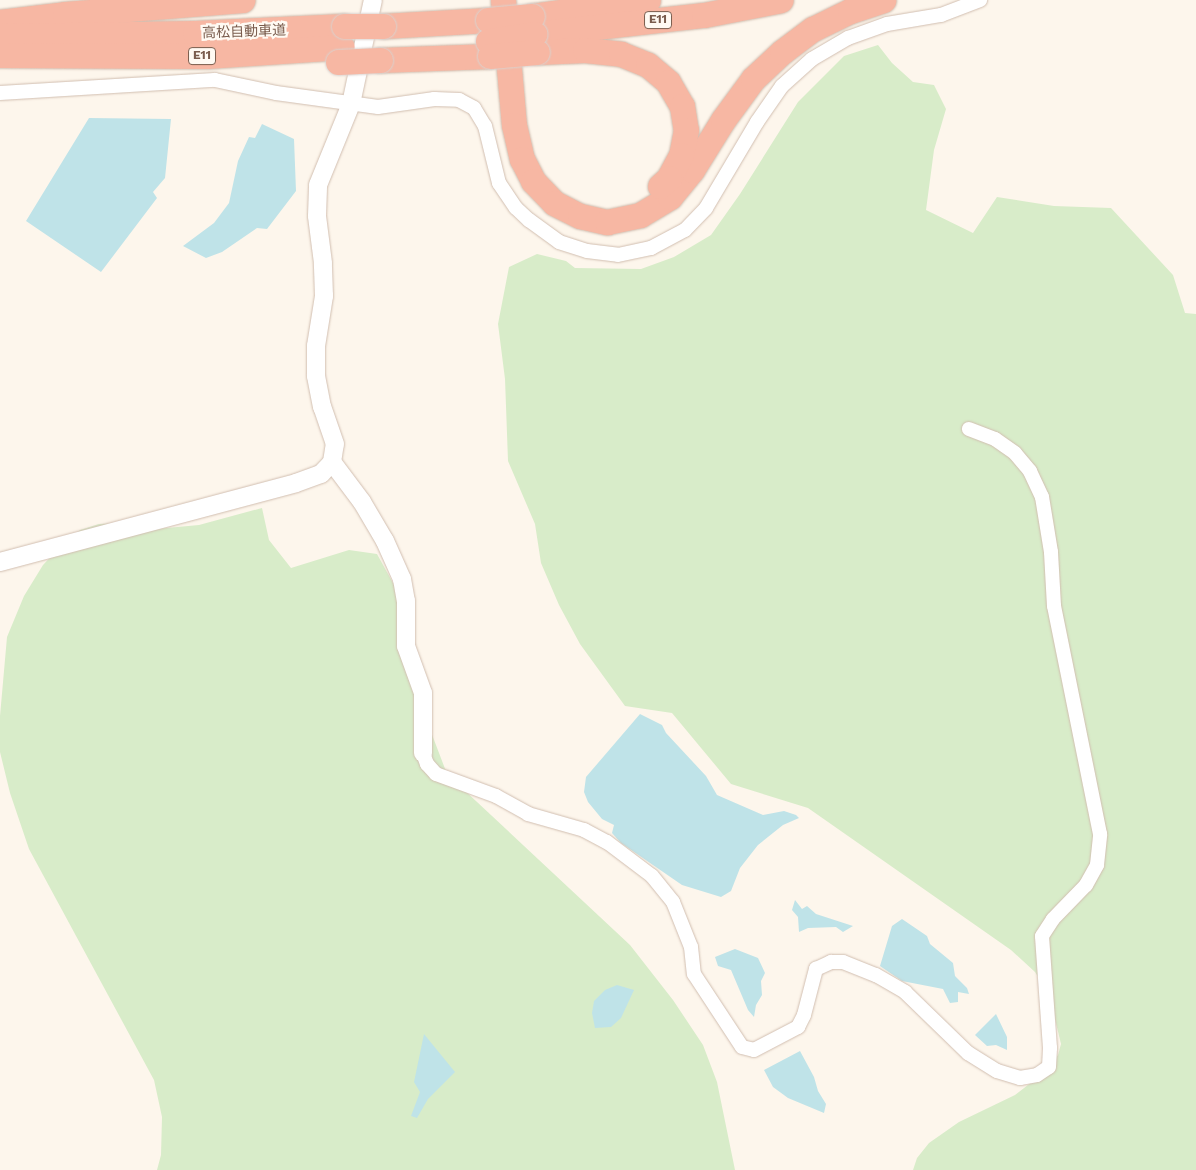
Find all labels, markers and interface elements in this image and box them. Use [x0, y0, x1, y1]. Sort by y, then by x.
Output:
road number: E11 [643, 10, 673, 30]
street label: 高松自動車道 [202, 21, 286, 41]
road number: E11 [187, 46, 217, 66]

